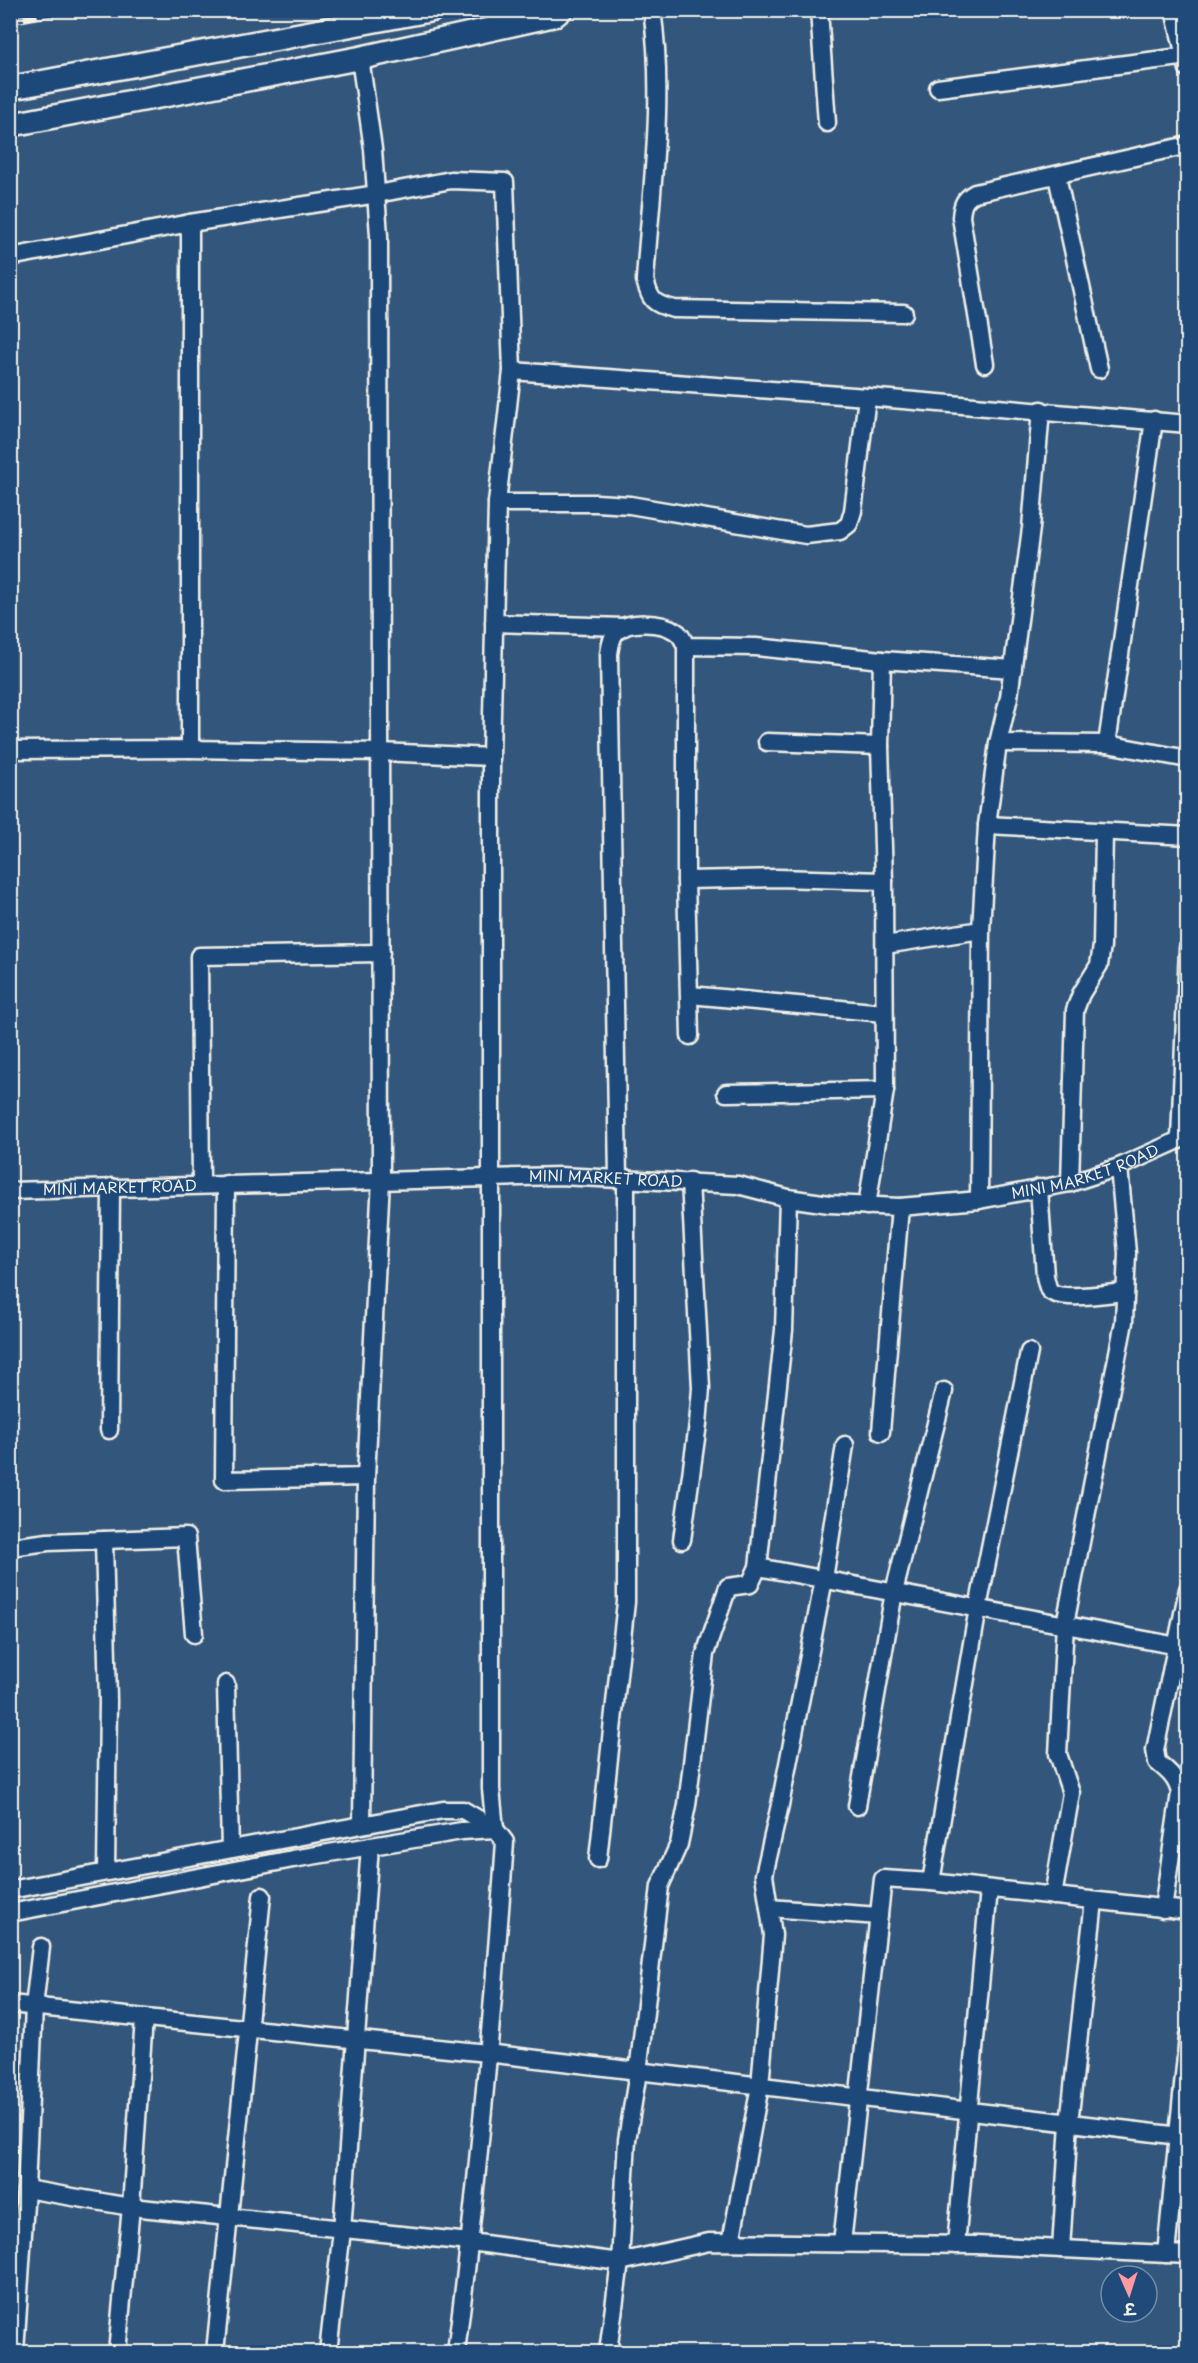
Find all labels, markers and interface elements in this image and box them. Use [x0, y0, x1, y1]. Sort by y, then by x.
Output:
street label: MINI MARKET ROAD [1009, 1138, 1162, 1204]
street label: MINI MARKET ROAD [528, 1163, 683, 1192]
street label: MINI MARKET ROAD [43, 1173, 197, 1200]
north arrow [1099, 2264, 1159, 2324]
text: उ [1123, 2298, 1138, 2322]

